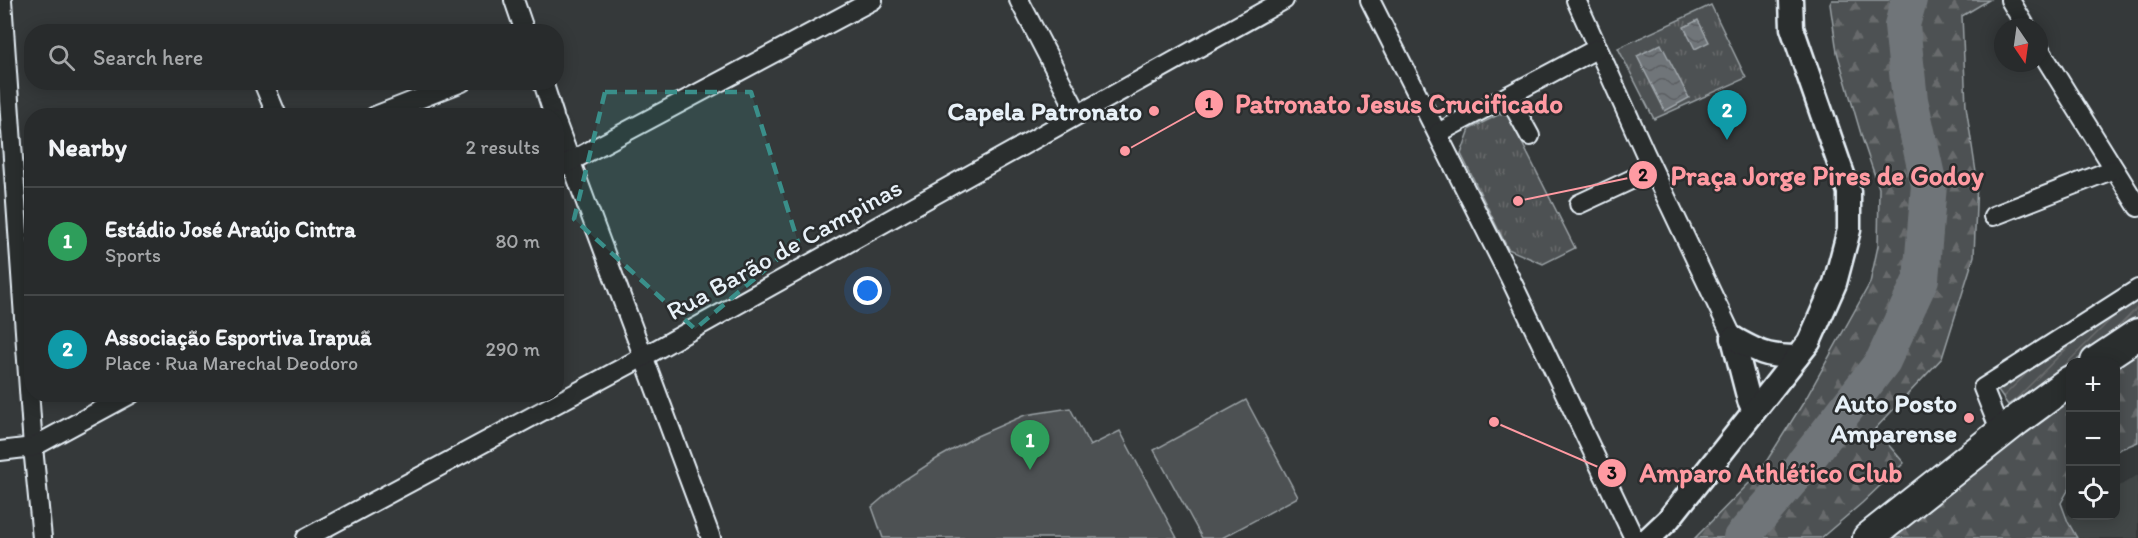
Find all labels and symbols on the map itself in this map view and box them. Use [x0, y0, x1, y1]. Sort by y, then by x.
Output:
north arrow [1994, 18, 2048, 72]
callout: Patronato Jesus Crucificado [1194, 81, 1575, 126]
text: Patronato Jesus Crucificado [1235, 87, 1563, 120]
pin: 2 [1708, 90, 1746, 140]
text: 1 [1205, 93, 1214, 115]
place label: Capela Patronato [948, 95, 1142, 127]
marker: Capela Patronato [1147, 104, 1161, 118]
callout: Praça Jorge Pires de Godoy [1628, 153, 1995, 198]
text: Praça Jorge Pires de Godoy [1670, 159, 1984, 192]
text: 2 [1638, 164, 1648, 186]
street label: Rua Barão de Campinas [661, 171, 907, 327]
your location [853, 276, 882, 305]
place label: Auto Posto Amparense [1830, 387, 1957, 449]
marker: Auto Posto Amparense [1962, 411, 1976, 425]
pin: 1 [1010, 420, 1050, 470]
callout: Amparo Athlético Club [1597, 451, 1914, 496]
text: Amparo Athlético Club [1639, 456, 1902, 489]
text: 3 [1607, 462, 1617, 484]

